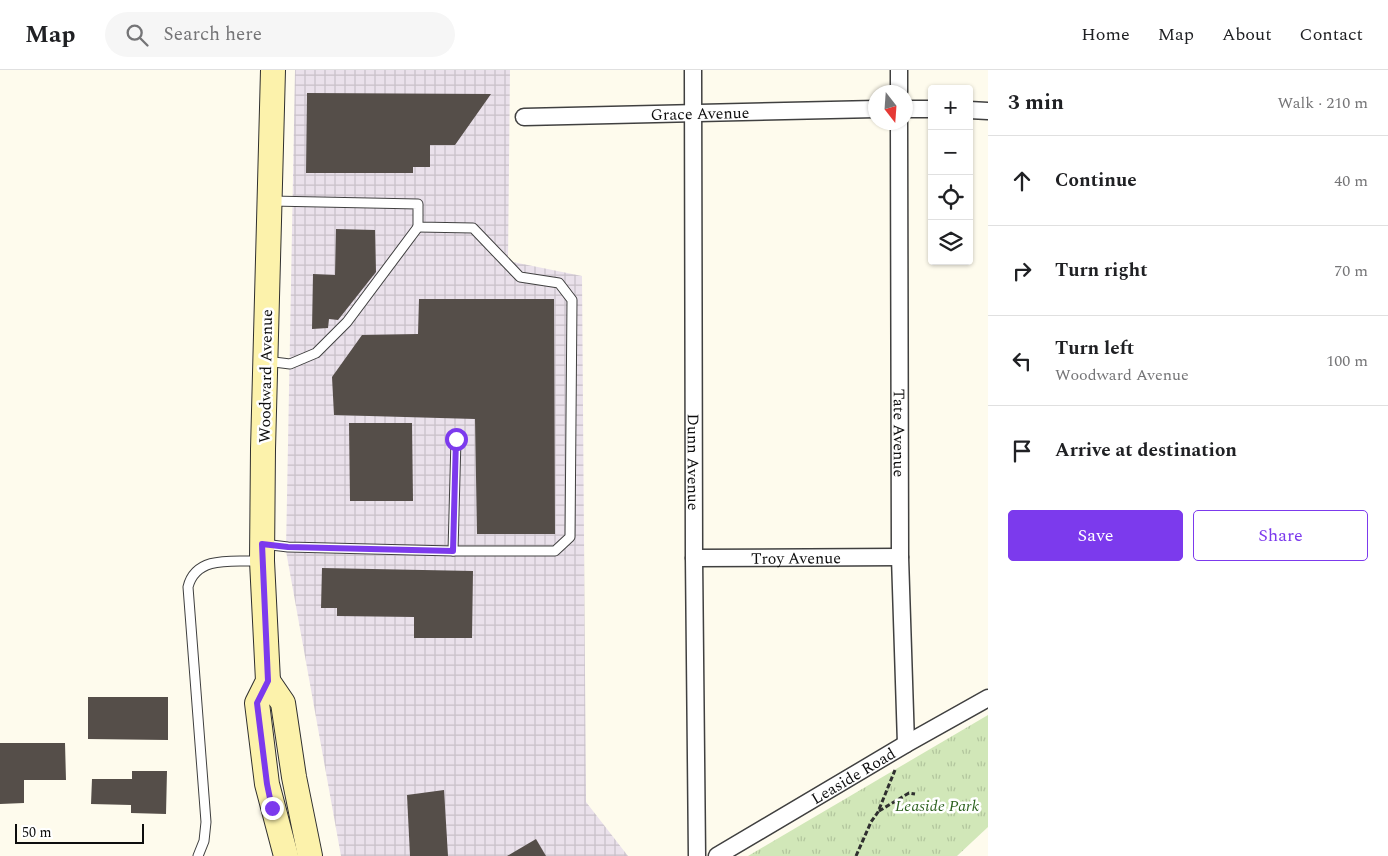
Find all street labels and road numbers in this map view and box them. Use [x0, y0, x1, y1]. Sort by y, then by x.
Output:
street label: Grace Avenue [650, 101, 750, 127]
street label: Woodward Avenue [253, 309, 279, 443]
street label: Tate Avenue [887, 389, 911, 477]
street label: Dunn Avenue [681, 414, 705, 510]
street label: Troy Avenue [751, 546, 841, 571]
street label: Leaside Road [807, 742, 900, 811]

